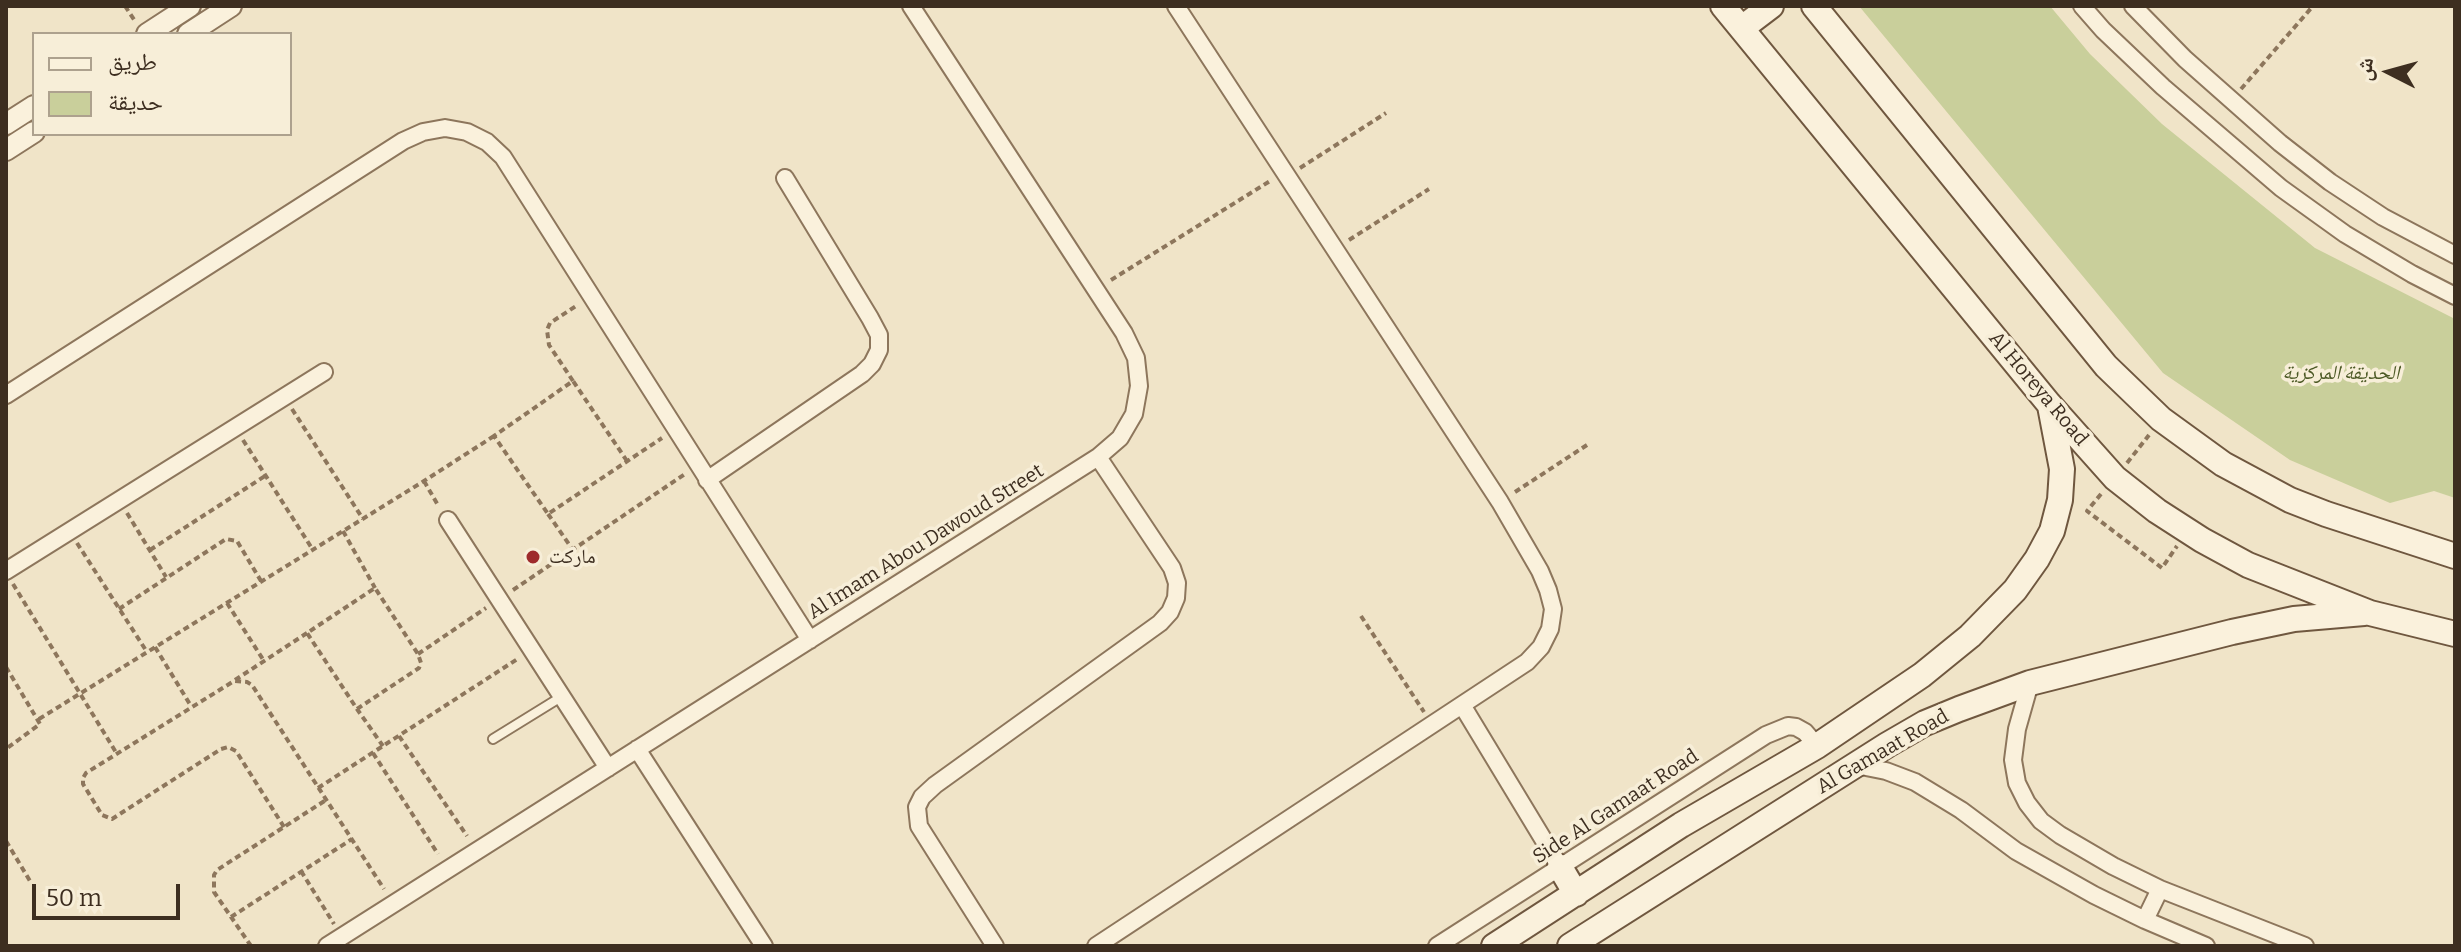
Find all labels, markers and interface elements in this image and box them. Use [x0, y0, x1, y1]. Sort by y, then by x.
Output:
legend [32, 32, 292, 136]
north arrow [2349, 32, 2429, 112]
text: طريق [108, 48, 157, 76]
text: ش [2350, 56, 2379, 82]
text: حديقة [108, 88, 163, 116]
street label: Al Horeya Road [1983, 327, 2093, 451]
park label: الحديقة المركزية [2283, 361, 2399, 385]
street label: Al Imam Abou Dawoud Street [804, 459, 1048, 625]
place label: ماركت [549, 545, 596, 569]
marker: ماركت [524, 548, 542, 566]
street label: Al Gamaat Road [1813, 705, 1953, 799]
street label: Side Al Gamaat Road [1529, 745, 1703, 869]
scale bar [36, 868, 184, 918]
text: 50 m [46, 884, 102, 912]

